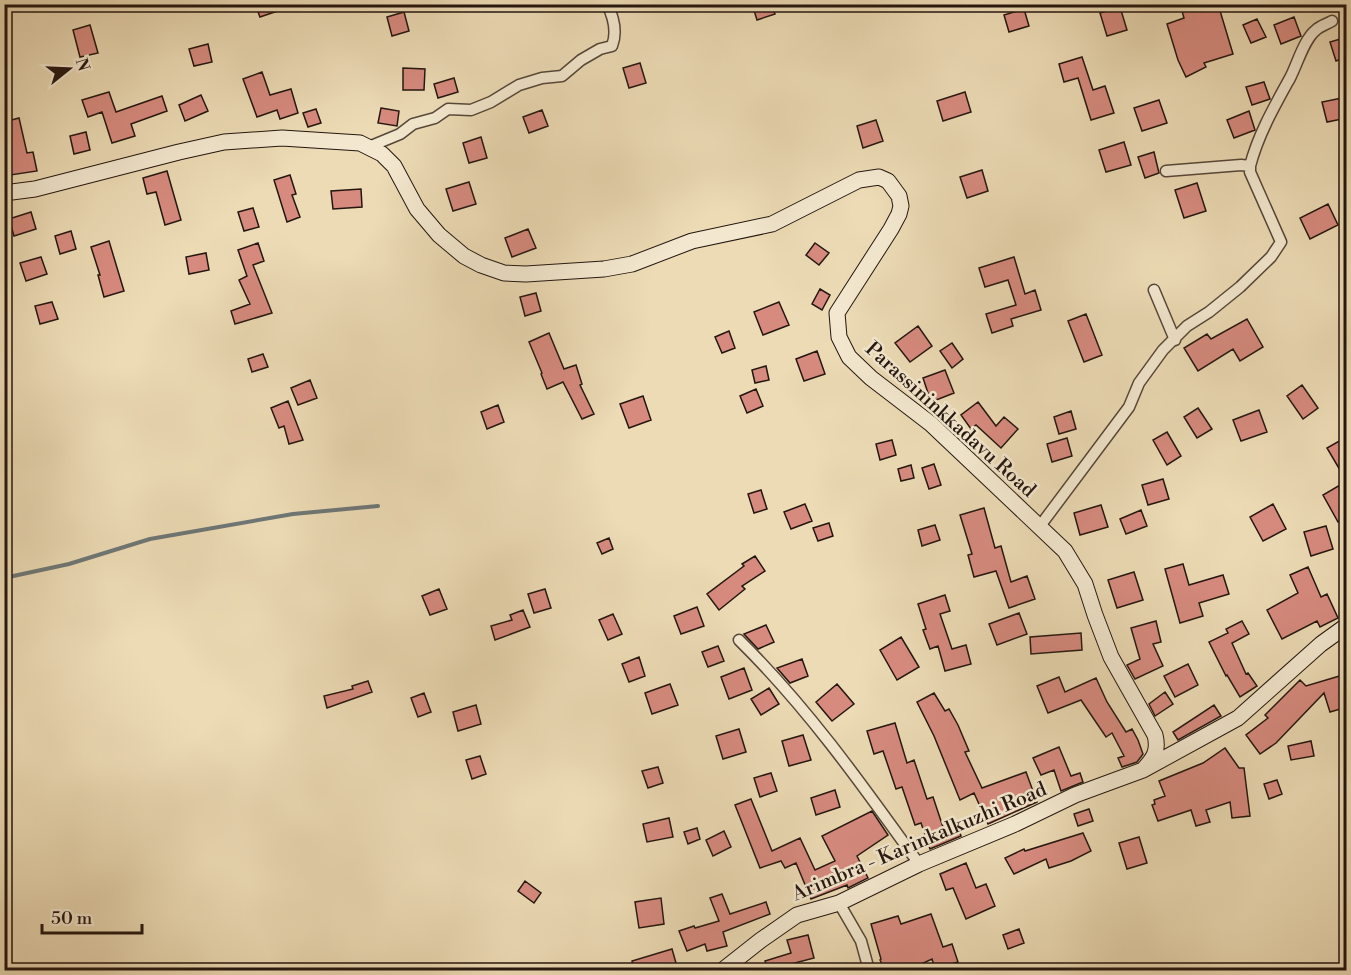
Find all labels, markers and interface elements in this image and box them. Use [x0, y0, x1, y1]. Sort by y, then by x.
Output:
north arrow [39, 39, 99, 99]
text: N [71, 56, 94, 74]
street label: Parassininkkadavu Road [860, 337, 1041, 504]
street label: Arimbra - Karinkalkuzhi Road [788, 777, 1051, 908]
scale bar [42, 897, 142, 935]
text: 50 m [51, 907, 93, 930]

